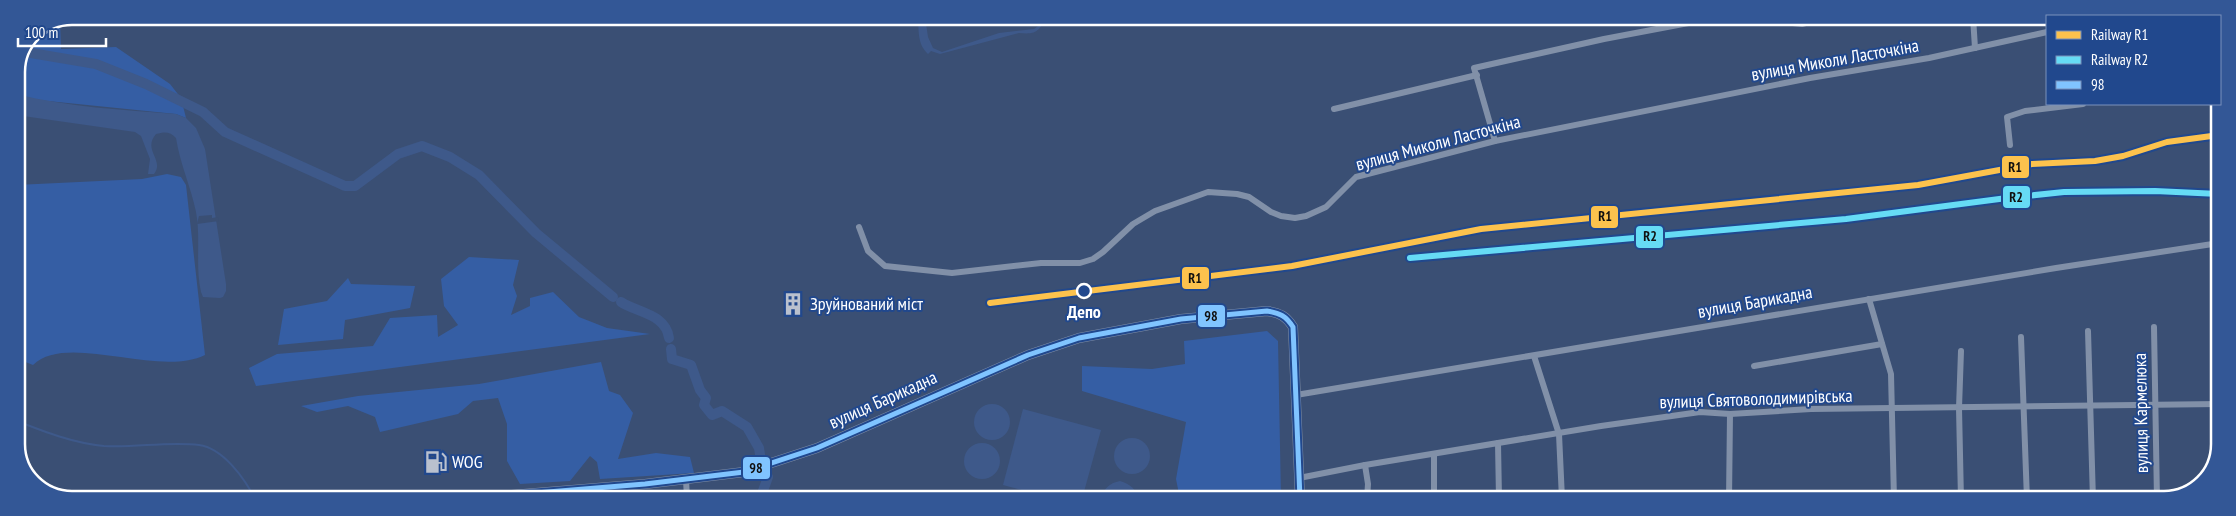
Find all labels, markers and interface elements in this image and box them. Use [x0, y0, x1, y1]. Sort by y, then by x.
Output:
scale bar [18, 15, 105, 47]
legend [2046, 15, 2221, 105]
text: 100 m [25, 23, 58, 42]
text: Railway R1 [2091, 25, 2148, 44]
street label: вулиця Миколи Ласточкіна [1749, 33, 1920, 86]
text: Railway R2 [2091, 50, 2148, 69]
text: 98 [2091, 75, 2105, 94]
street label: вулиця Миколи Ласточкіна [1353, 109, 1523, 176]
line badge: R1 [2001, 155, 2030, 179]
text: R1 [2008, 158, 2022, 176]
line badge: R2 [2002, 185, 2031, 209]
text: R2 [2009, 188, 2023, 206]
line badge: R1 [1590, 205, 1619, 229]
text: R1 [1598, 207, 1612, 225]
line badge: R2 [1635, 225, 1664, 249]
text: R2 [1643, 227, 1657, 245]
line badge: R1 [1181, 266, 1210, 290]
text: R1 [1188, 269, 1202, 287]
street label: вулиця Барикадна [1696, 280, 1814, 323]
marker: Депо [1076, 283, 1092, 299]
building icon: Зруйнований міст [780, 291, 806, 317]
place label: Зруйнований міст [810, 292, 923, 315]
place label: Депо [1067, 300, 1101, 323]
line badge: 98 [1197, 304, 1226, 328]
text: 98 [1204, 307, 1218, 325]
street label: вулиця Кармелюка [2128, 353, 2153, 473]
street label: вулиця Барикадна [825, 365, 940, 434]
street label: вулиця Святоволодимирівська [1659, 384, 1853, 413]
fuel station icon: WOG [423, 449, 449, 475]
place label: WOG [452, 450, 483, 473]
line badge: 98 [742, 456, 771, 480]
text: 98 [749, 459, 763, 477]

